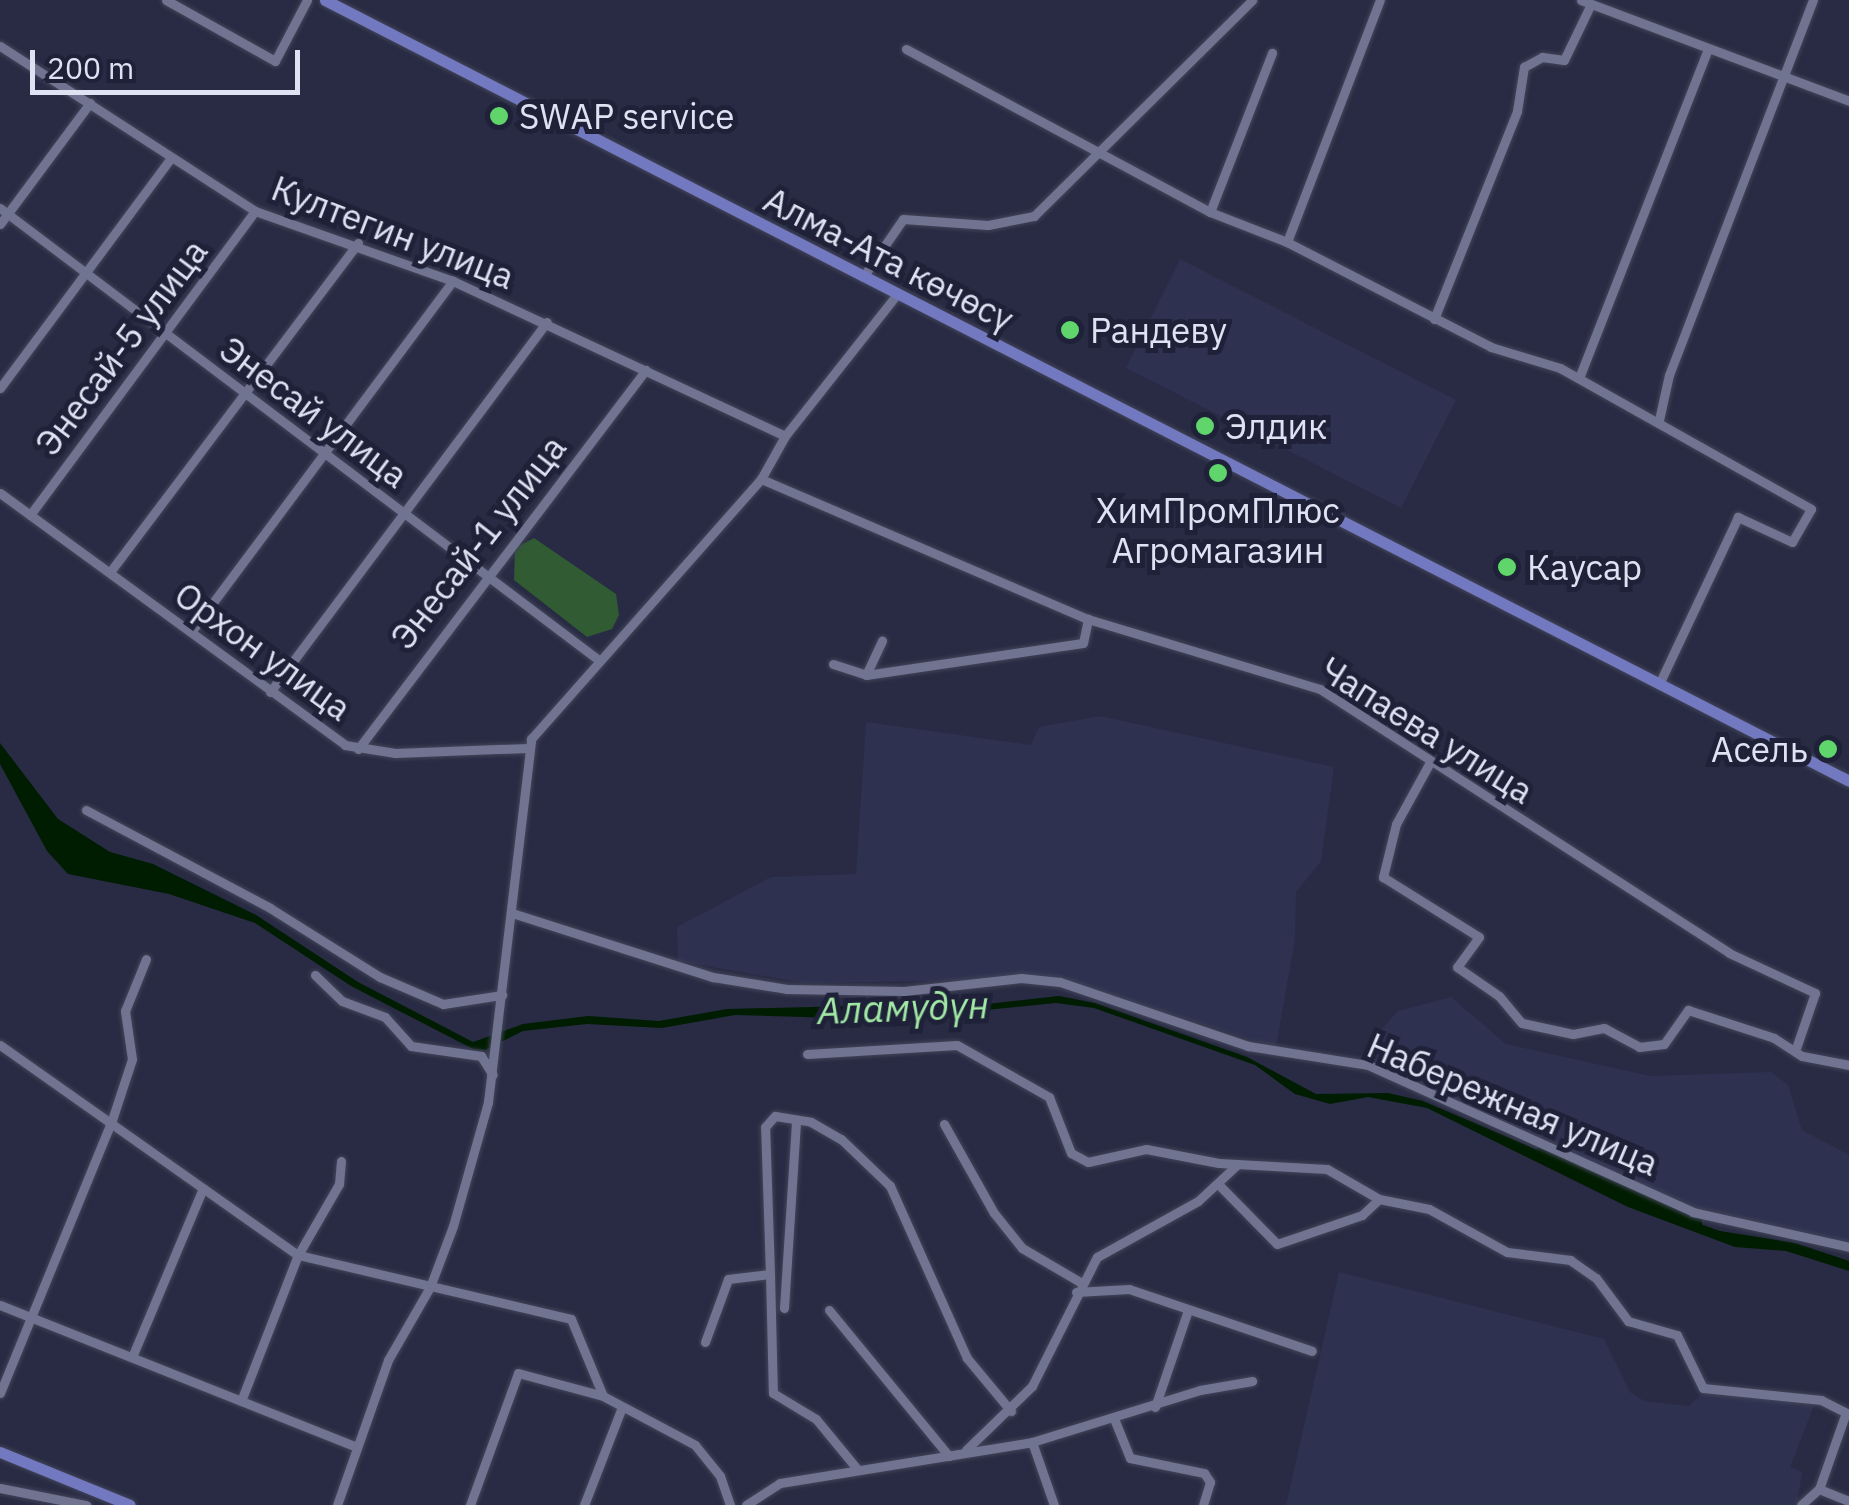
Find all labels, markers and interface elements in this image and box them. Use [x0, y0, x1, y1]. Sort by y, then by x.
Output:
scale bar [35, 30, 305, 92]
text: 200 m [47, 48, 134, 87]
place label: SWAP service [519, 95, 734, 137]
marker: SWAP service [488, 105, 510, 127]
street label: Култегин улица [266, 167, 520, 297]
street label: Алма-Ата көчөсү [757, 178, 1021, 340]
street label: Энесай-5 улица [26, 231, 216, 463]
place label: Рандеву [1090, 309, 1227, 351]
marker: Рандеву [1059, 319, 1081, 341]
street label: Энесай улица [212, 328, 416, 496]
place label: Элдик [1225, 405, 1327, 447]
marker: Элдик [1194, 415, 1216, 437]
street label: Энесай-1 улица [382, 427, 574, 657]
marker: ХимПромПлюс Агромагазин [1207, 462, 1229, 484]
place label: ХимПромПлюс Агромагазин [1096, 489, 1340, 571]
place label: Каусар [1527, 546, 1642, 588]
marker: Каусар [1496, 556, 1518, 578]
street label: Орхон улица [167, 573, 359, 729]
street label: Чапаева улица [1313, 648, 1541, 812]
place label: Асель [1711, 728, 1808, 770]
marker: Асель [1817, 738, 1839, 760]
water label: Аламүдүн [816, 981, 990, 1033]
street label: Набережная улица [1361, 1024, 1665, 1184]

